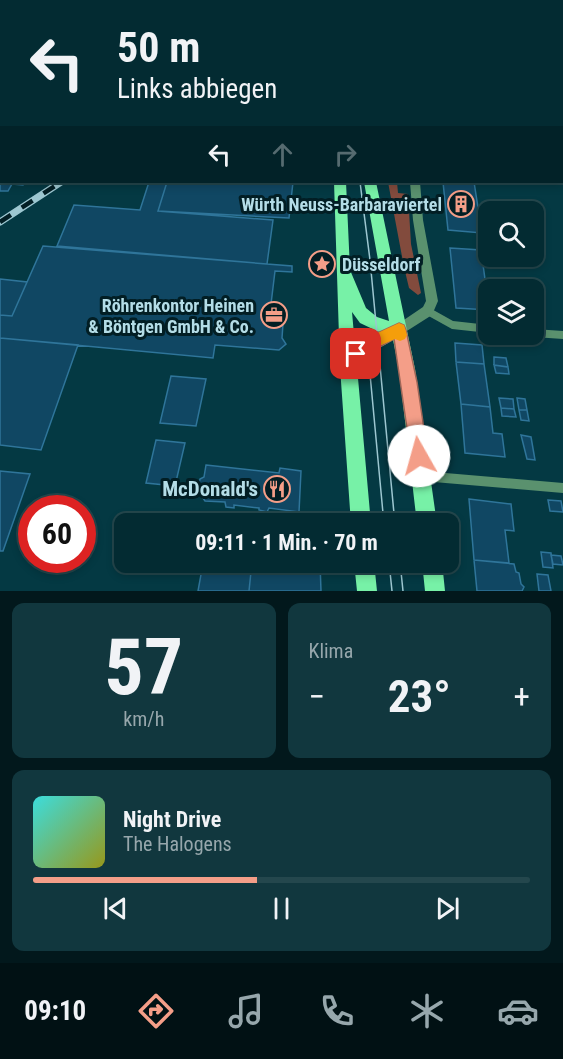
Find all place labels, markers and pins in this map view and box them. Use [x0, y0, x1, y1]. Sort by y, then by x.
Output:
building icon: Würth Neuss-Barbaraviertel [446, 189, 476, 219]
place label: Würth Neuss-Barbaraviertel [241, 194, 442, 215]
place icon: Düsseldorf [307, 249, 337, 279]
place label: Düsseldorf [342, 254, 421, 275]
place label: Röhrenkontor Heinen & Böntgen GmbH & Co. [88, 295, 254, 337]
office icon: Röhrenkontor Heinen & Böntgen GmbH & Co. [259, 300, 289, 330]
pin [330, 328, 381, 379]
restaurant icon: McDonald's [262, 474, 292, 504]
place label: McDonald's [162, 477, 258, 501]

